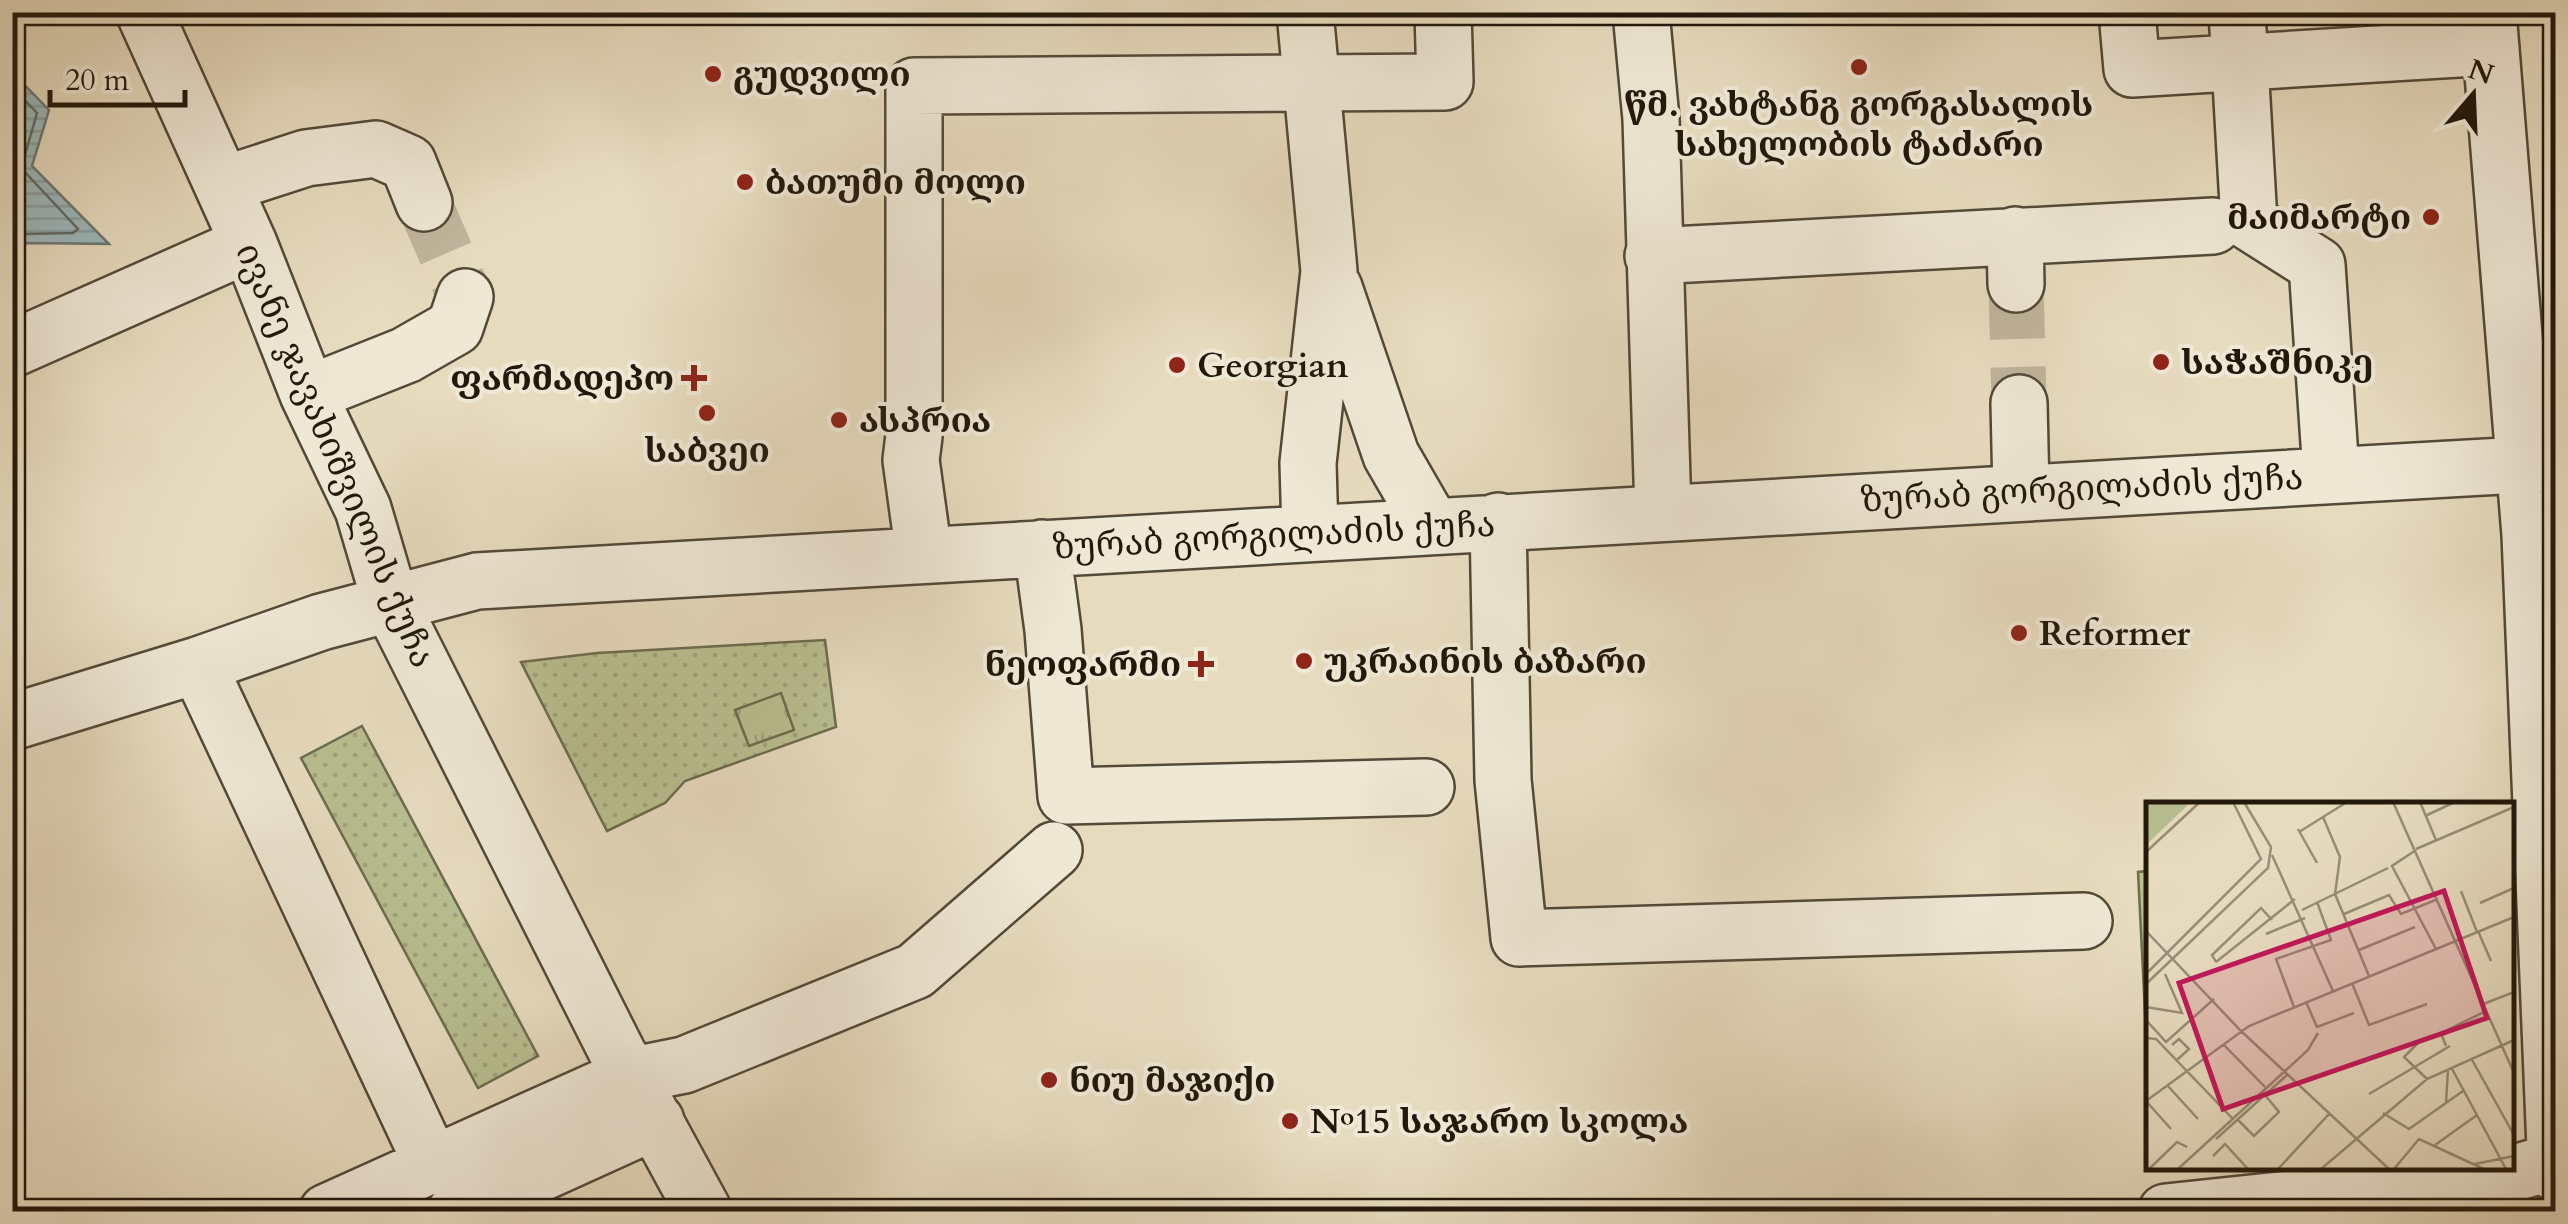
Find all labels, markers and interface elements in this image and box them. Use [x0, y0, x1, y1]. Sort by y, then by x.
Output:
scale bar [50, 45, 185, 107]
north arrow [2423, 45, 2523, 145]
text: N [2463, 50, 2498, 94]
place label: გუდვილი [733, 51, 910, 99]
marker: წმ. ვახტანგ გორგასალის სახელობის ტაძარი [1848, 56, 1870, 78]
text: 20 m [65, 60, 130, 101]
marker: გუდვილი [702, 63, 724, 85]
place label: წმ. ვახტანგ გორგასალის სახელობის ტაძარი [1625, 81, 2093, 169]
place label: ბათუმი მოლი [765, 159, 1026, 207]
marker: ბათუმი მოლი [734, 171, 756, 193]
place label: მაიმარტი [2227, 194, 2411, 242]
marker: მაიმარტი [2420, 206, 2442, 228]
street label: ივანე ჯავახიშვილის ქუჩა [224, 236, 447, 675]
place label: საᲭაᲨნიკე [2181, 339, 2373, 387]
place label: Georgian [1197, 342, 1349, 390]
marker: საᲭაᲨნიკე [2150, 351, 2172, 373]
marker: Georgian [1166, 354, 1188, 376]
place label: ფარმადეპო [450, 355, 674, 403]
marker: ფარმადეპო [683, 367, 705, 389]
place label: ასპრია [859, 397, 991, 445]
marker: საბვეი [696, 402, 718, 424]
marker: ასპრია [828, 409, 850, 431]
place label: საბვეი [644, 427, 770, 475]
street label: ზურაბ გორგილაძის ქუჩა [1860, 453, 2304, 525]
street label: ზურაბ გორგილაძის ქუჩა [1052, 500, 1496, 572]
place label: Reformer [2039, 610, 2191, 658]
marker: Reformer [2008, 622, 2030, 644]
place label: უკრაინის ბაზარი [1324, 638, 1647, 686]
place label: ნეოფარმი [984, 641, 1181, 689]
marker: უკრაინის ბაზარი [1293, 650, 1315, 672]
marker: ნეოფარმი [1190, 653, 1212, 675]
inset map [2146, 802, 2513, 1169]
place label: ნიუ მაჯიქი [1069, 1057, 1275, 1105]
marker: ნიუ მაჯიქი [1038, 1069, 1060, 1091]
place label: №15 საჯარო სკოლა [1310, 1098, 1688, 1146]
marker: №15 საჯარო სკოლა [1279, 1110, 1301, 1132]

